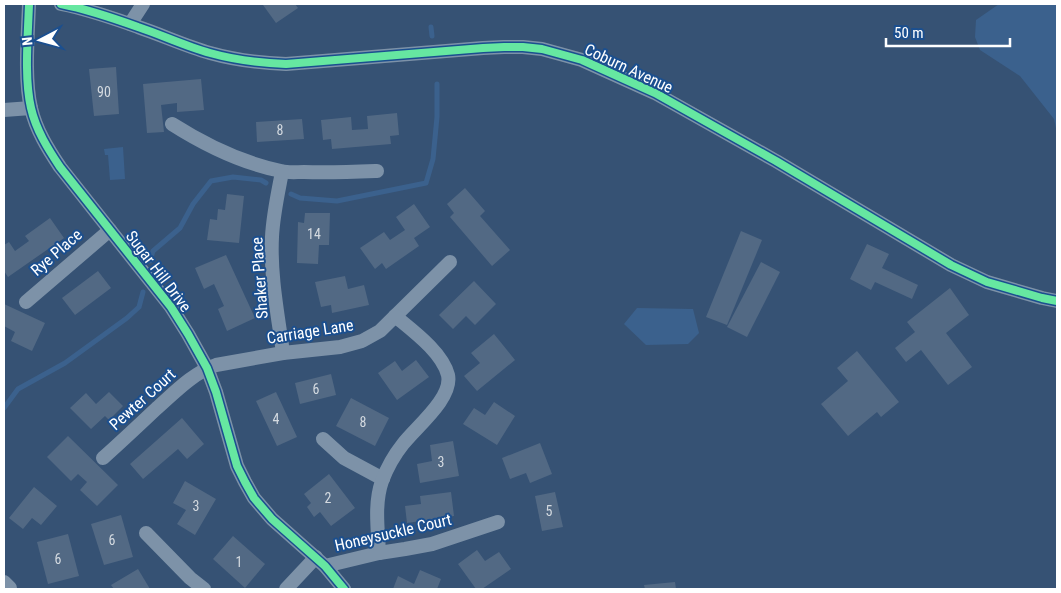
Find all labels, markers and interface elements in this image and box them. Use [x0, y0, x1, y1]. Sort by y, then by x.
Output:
north arrow [15, 15, 65, 65]
scale bar [886, 15, 1010, 47]
text: 50 m [894, 24, 924, 42]
text: N [19, 36, 35, 46]
street label: Coburn Avenue [582, 40, 676, 97]
house number: 90 [97, 84, 111, 100]
house number: 8 [277, 122, 284, 138]
street label: Rye Place [27, 225, 86, 280]
house number: 14 [307, 226, 321, 242]
street label: Sugar Hill Drive [122, 227, 195, 316]
street label: Shaker Place [247, 236, 272, 319]
street label: Carriage Lane [265, 315, 355, 348]
street label: Pewter Court [105, 365, 179, 434]
house number: 6 [313, 381, 320, 397]
house number: 4 [273, 411, 280, 427]
house number: 8 [360, 414, 367, 430]
house number: 3 [438, 454, 444, 470]
house number: 2 [325, 490, 332, 506]
house number: 3 [193, 498, 199, 514]
house number: 5 [546, 503, 553, 519]
street label: Honeysuckle Court [333, 510, 454, 555]
house number: 6 [109, 532, 116, 548]
house number: 6 [55, 551, 62, 567]
house number: 1 [236, 554, 242, 570]

